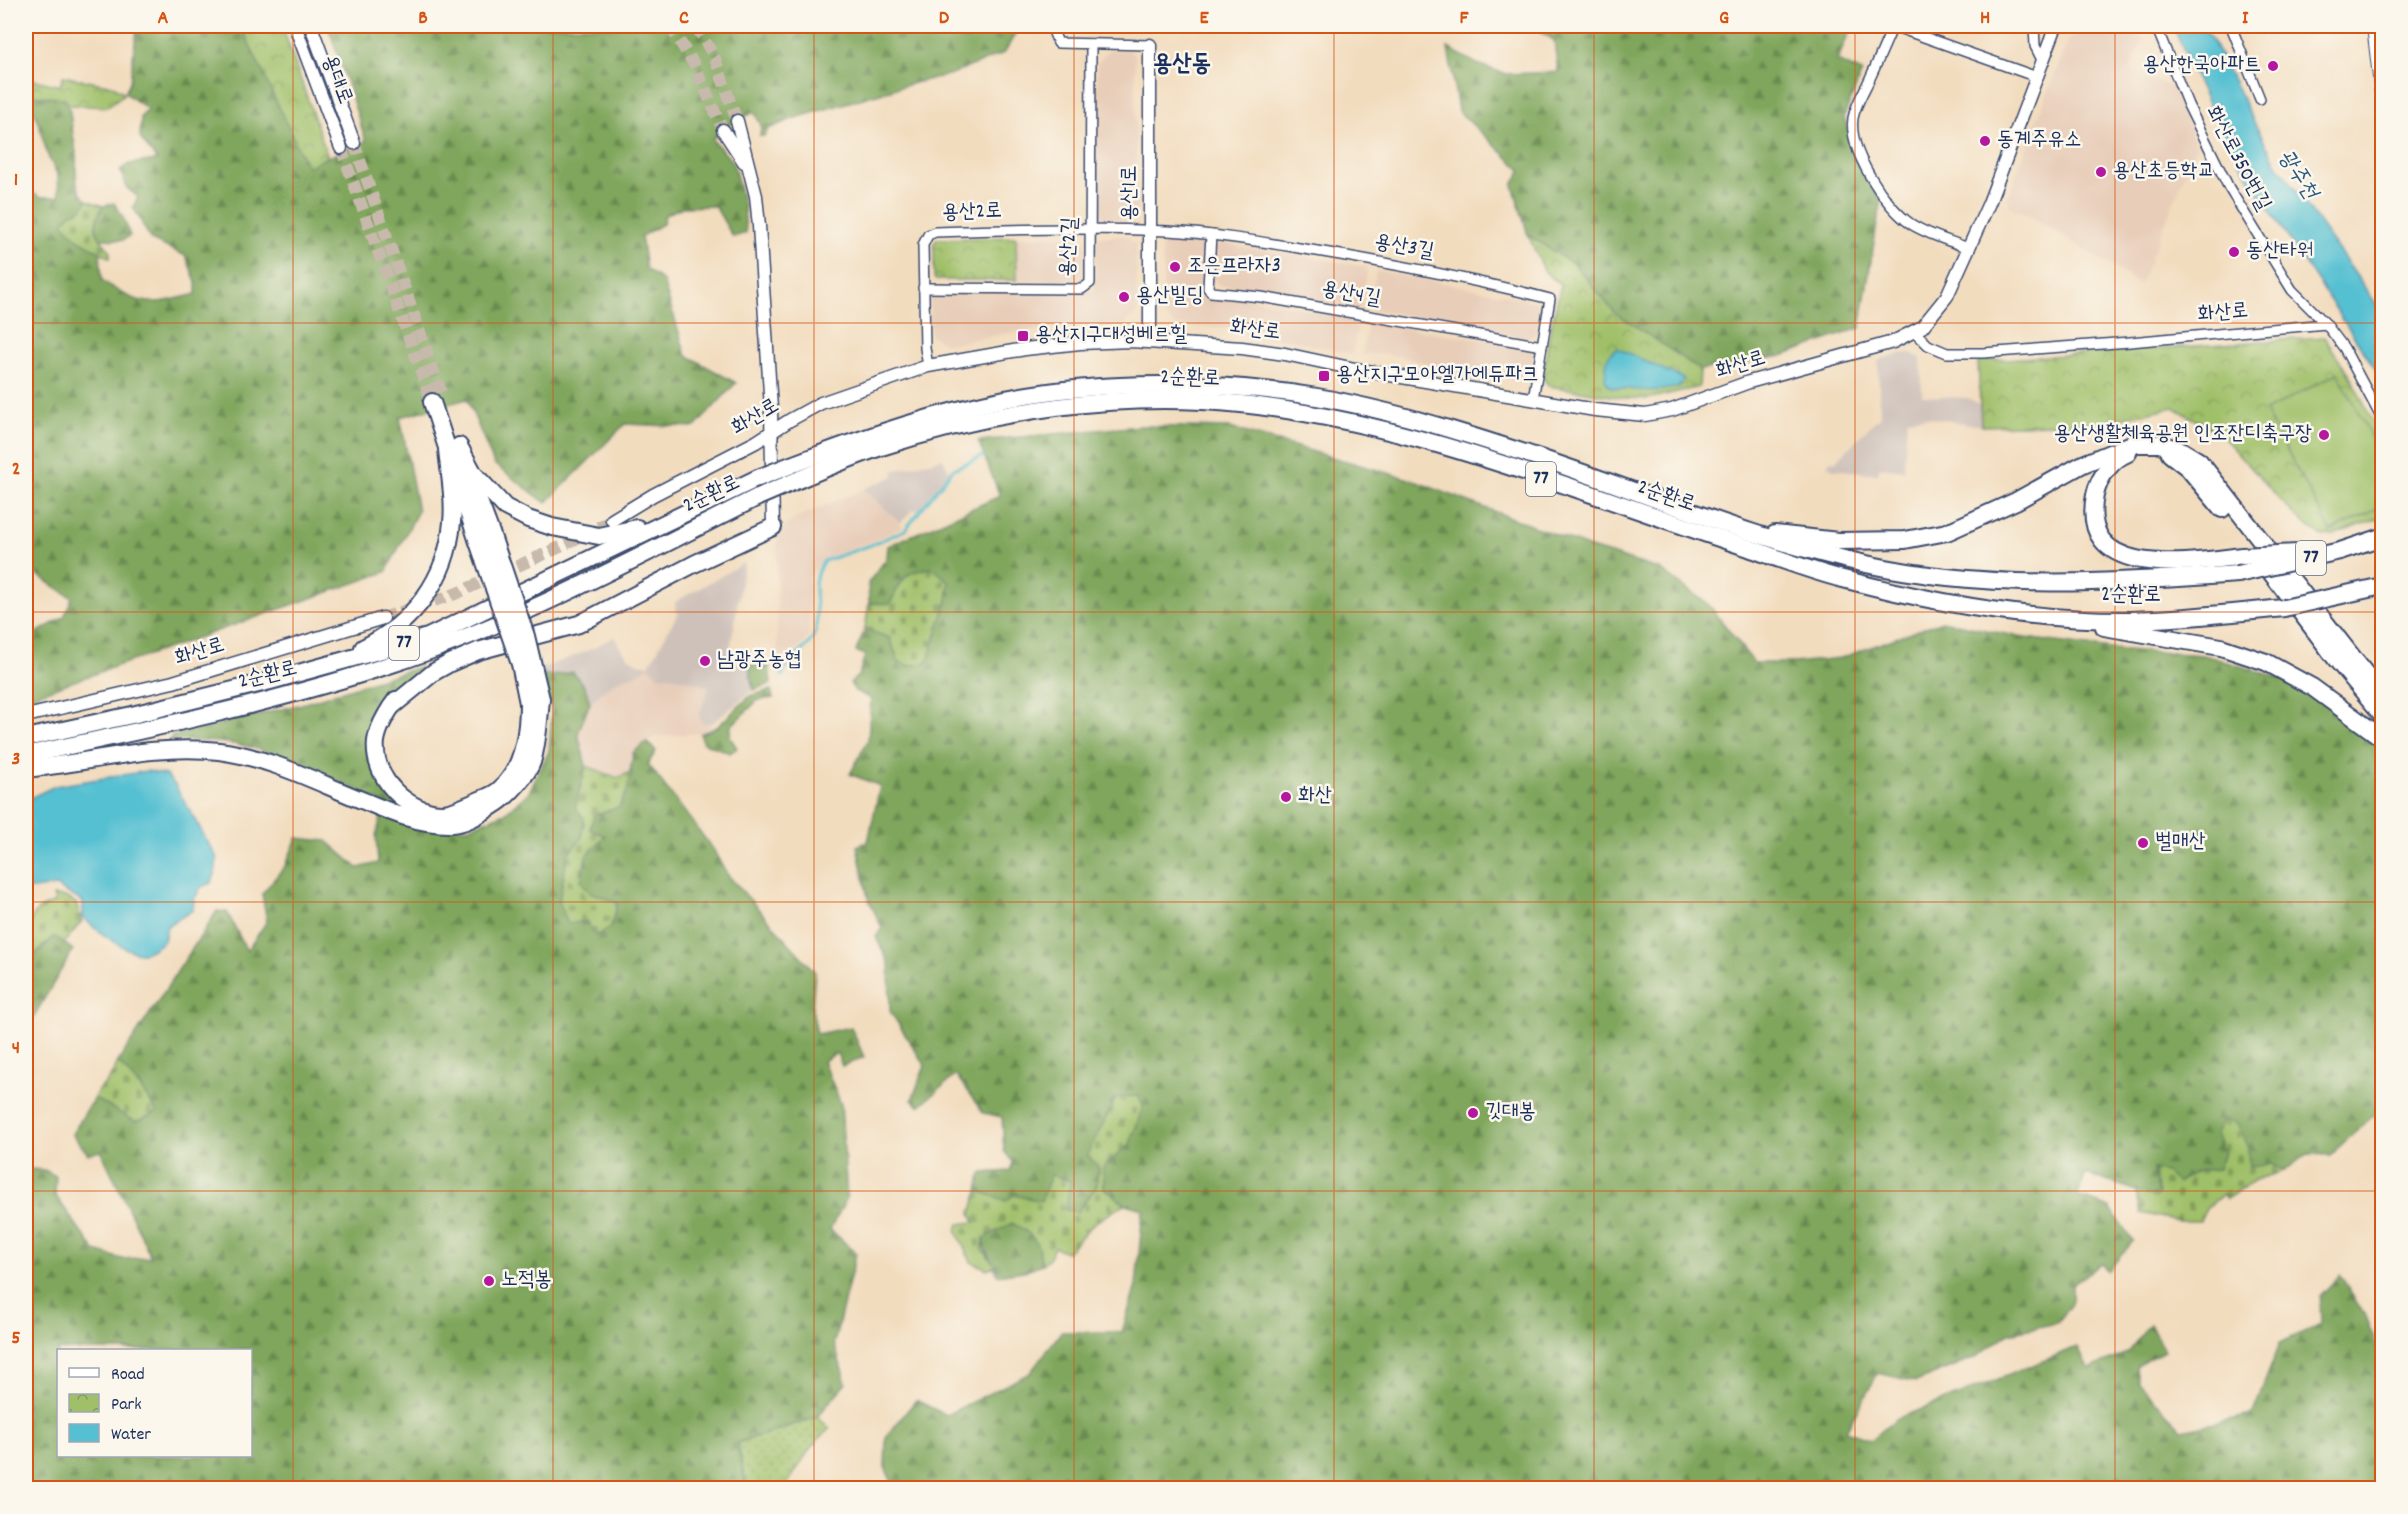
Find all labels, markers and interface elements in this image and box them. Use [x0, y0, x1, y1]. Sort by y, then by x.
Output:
text: A [158, 5, 169, 33]
text: B [418, 5, 428, 33]
text: C [679, 5, 689, 33]
text: D [939, 5, 950, 33]
text: E [1199, 5, 1209, 33]
text: F [1460, 5, 1470, 33]
text: G [1719, 5, 1729, 33]
text: H [1980, 5, 1990, 33]
text: I [2242, 5, 2249, 33]
district label: 용산동 [1153, 48, 1211, 82]
street label: 용대로 [313, 51, 359, 109]
place label: 용산한국아파트 [2143, 51, 2261, 81]
marker: 용산한국아파트 [2266, 59, 2280, 73]
street label: 화산로350번길 [2197, 101, 2277, 217]
place label: 동계주유소 [1997, 126, 2082, 156]
marker: 동계주유소 [1978, 134, 1992, 148]
water label: 광주천 [2270, 144, 2326, 208]
place label: 용산초등학교 [2113, 157, 2214, 187]
street label: 용산1로 [1116, 165, 1146, 221]
marker: 용산초등학교 [2094, 165, 2108, 179]
text: 1 [14, 167, 18, 195]
street label: 용산2로 [942, 197, 1002, 229]
street label: 용산2길 [1053, 216, 1087, 278]
street label: 용산3길 [1372, 228, 1436, 268]
place label: 동산타워 [2246, 237, 2314, 267]
marker: 동산타워 [2227, 245, 2241, 259]
place label: 조은프라자3 [1187, 252, 1281, 282]
marker: 조은프라자3 [1168, 260, 1182, 274]
street label: 용산4길 [1319, 275, 1383, 315]
place label: 용산빌딩 [1136, 282, 1204, 312]
marker: 용산빌딩 [1117, 290, 1131, 304]
street label: 화산로 [2196, 297, 2250, 331]
street label: 화산로 [1228, 313, 1282, 349]
place label: 용산지구대성베르힐 [1035, 321, 1187, 351]
marker: 용산지구대성베르힐 [1016, 329, 1030, 343]
street label: 화산로 [1712, 344, 1770, 388]
place label: 용산지구모아엘가에듀파크 [1336, 361, 1539, 391]
street label: 2순환로 [1160, 363, 1220, 395]
marker: 용산지구모아엘가에듀파크 [1317, 369, 1331, 383]
street label: 화산로 [727, 392, 785, 444]
place label: 용산생활체육공원 인조잔디축구장 [2054, 420, 2312, 450]
marker: 용산생활체육공원 인조잔디축구장 [2317, 428, 2331, 442]
text: 2 [12, 456, 20, 484]
road number: 77 [1526, 462, 1556, 496]
street label: 2순환로 [679, 468, 745, 522]
street label: 2순환로 [1633, 473, 1699, 521]
road number: 77 [2296, 541, 2326, 575]
street label: 2순환로 [2101, 581, 2161, 611]
road number: 77 [389, 626, 419, 660]
street label: 화산로 [171, 631, 229, 675]
place label: 남광주농협 [717, 646, 802, 676]
street label: 2순환로 [235, 654, 301, 698]
marker: 남광주농협 [698, 654, 712, 668]
text: 3 [12, 746, 20, 774]
place label: 화산 [1298, 782, 1332, 812]
marker: 화산 [1279, 790, 1293, 804]
place label: 벌매산 [2155, 828, 2206, 858]
marker: 벌매산 [2136, 836, 2150, 850]
text: 4 [12, 1035, 20, 1063]
place label: 깃대봉 [1485, 1098, 1536, 1128]
marker: 깃대봉 [1466, 1106, 1480, 1120]
place label: 노적봉 [501, 1266, 552, 1296]
marker: 노적봉 [482, 1274, 496, 1288]
text: 5 [11, 1325, 21, 1353]
legend [57, 1349, 252, 1457]
text: Road [111, 1363, 145, 1388]
text: Park [111, 1393, 142, 1418]
text: Water [111, 1423, 151, 1448]

